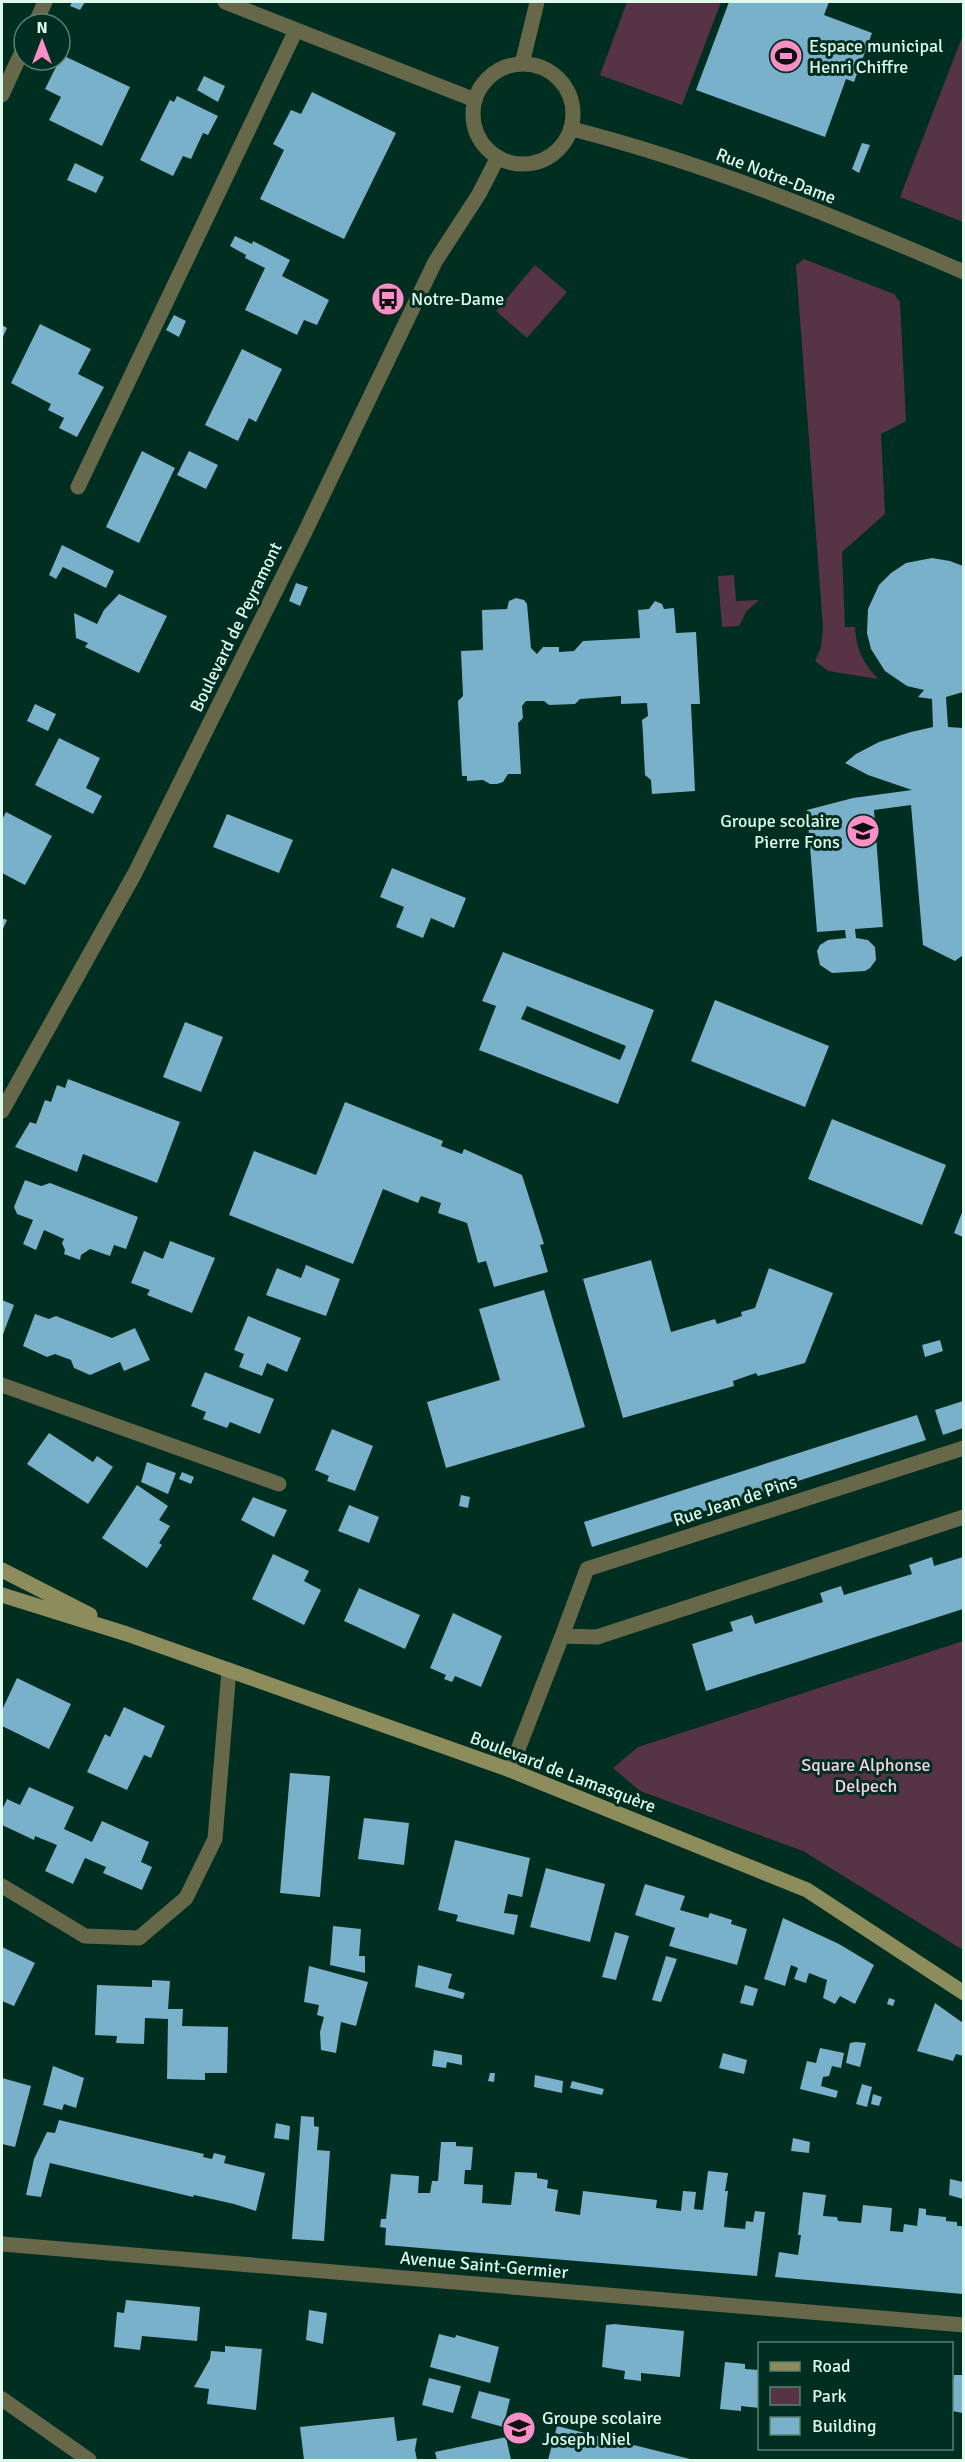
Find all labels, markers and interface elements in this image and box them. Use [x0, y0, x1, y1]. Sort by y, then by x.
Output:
north arrow [12, 12, 72, 72]
text: N [36, 18, 48, 38]
place label: Espace municipal Henri Chiffre [809, 35, 943, 78]
sports icon: Espace municipal Henri Chiffre [768, 38, 804, 74]
street label: Rue Notre-Dame [713, 143, 839, 209]
bus stop icon: Notre-Dame [370, 281, 406, 317]
place label: Notre-Dame [411, 288, 504, 310]
street label: Boulevard de Peyramont [185, 539, 287, 715]
place label: Groupe scolaire Pierre Fons [720, 810, 840, 853]
school or university icon: Groupe scolaire Pierre Fons [845, 813, 881, 849]
street label: Rue Jean de Pins [671, 1471, 800, 1531]
street label: Boulevard de Lamasquère [467, 1726, 659, 1818]
park label: Square Alphonse Delpech [801, 1754, 931, 1797]
street label: Avenue Saint-Germier [399, 2247, 569, 2283]
legend [758, 2342, 953, 2450]
text: Road [812, 2355, 851, 2377]
text: Park [812, 2385, 847, 2407]
place label: Groupe scolaire Joseph Niel [542, 2407, 662, 2450]
school or university icon: Groupe scolaire Joseph Niel [501, 2410, 537, 2446]
text: Building [812, 2415, 876, 2437]

